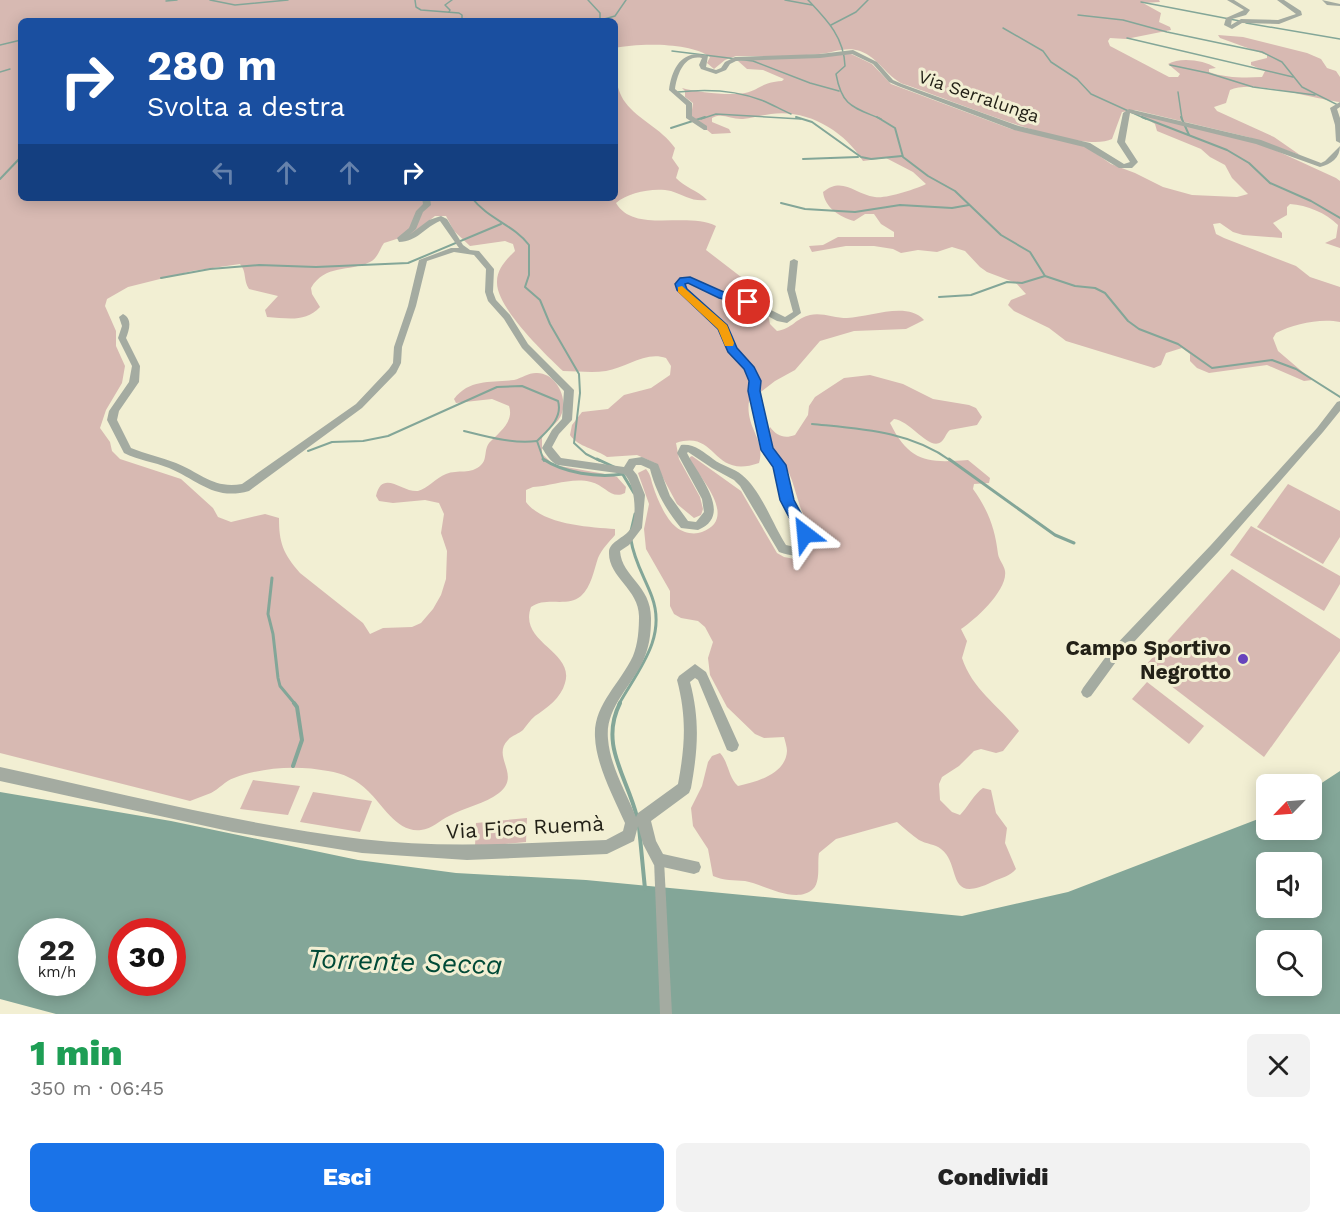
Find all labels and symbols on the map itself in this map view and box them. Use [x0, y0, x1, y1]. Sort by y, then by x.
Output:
street label: Via Serralunga [916, 65, 1042, 127]
pin [722, 276, 773, 327]
position arrow [773, 502, 837, 566]
place label: Campo Sportivo Negrotto [1066, 635, 1231, 684]
marker: Campo Sportivo Negrotto [1236, 652, 1250, 666]
north arrow [1256, 774, 1322, 840]
street label: Via Fico Ruemà [445, 810, 605, 844]
speed limit sign: 30 [108, 918, 186, 996]
water label: Torrente Secca [307, 943, 503, 981]

